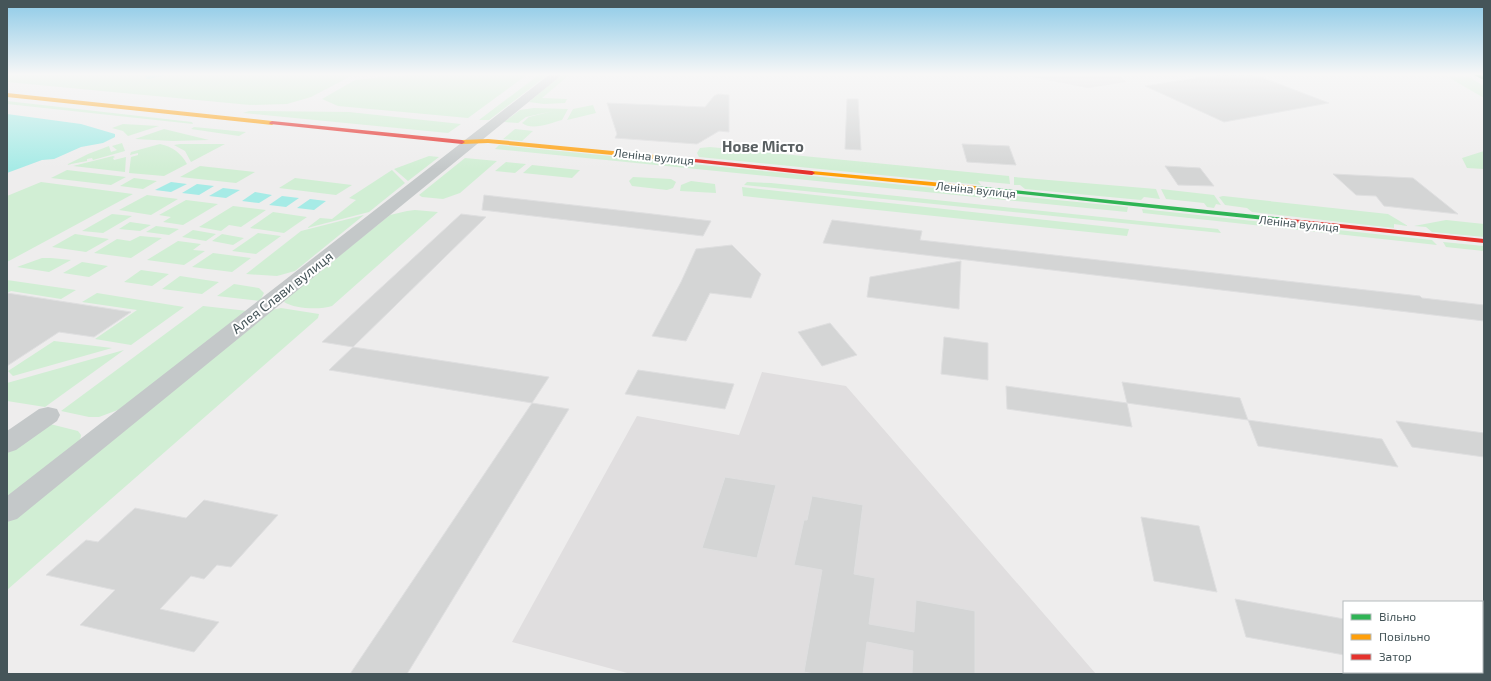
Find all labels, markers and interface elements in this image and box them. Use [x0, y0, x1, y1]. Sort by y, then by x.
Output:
district label: Нове Місто [722, 137, 804, 155]
street label: Леніна вулиця [613, 145, 695, 168]
street label: Леніна вулиця [935, 178, 1017, 201]
street label: Леніна вулиця [1258, 212, 1340, 235]
street label: Алея Слави вулиця [228, 247, 336, 337]
legend [1343, 601, 1483, 673]
text: Вільно [1379, 609, 1416, 623]
text: Повільно [1379, 629, 1430, 643]
text: Затор [1379, 649, 1412, 663]

